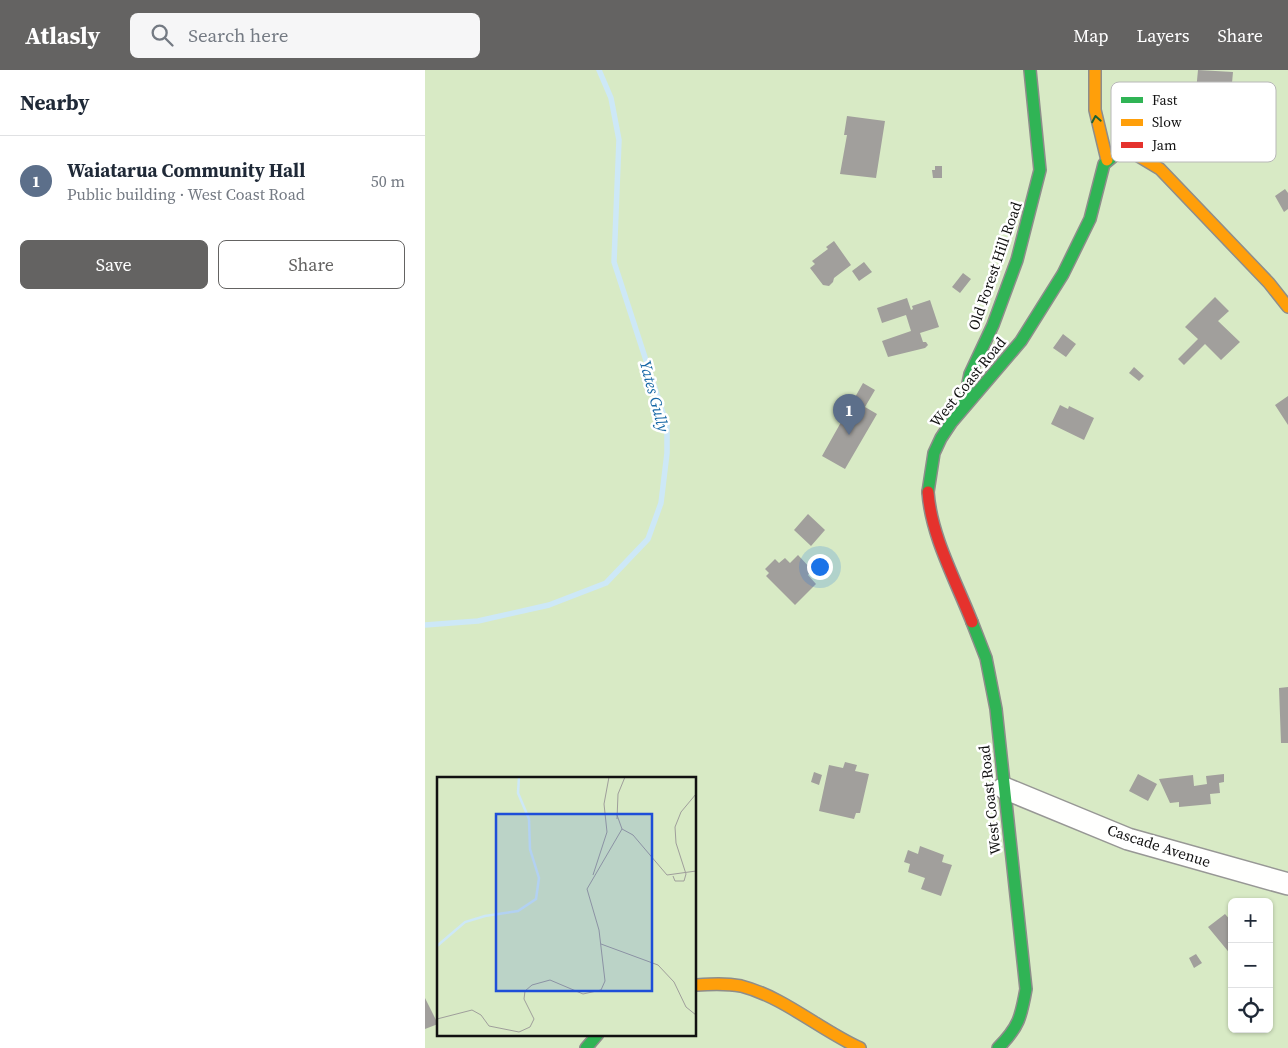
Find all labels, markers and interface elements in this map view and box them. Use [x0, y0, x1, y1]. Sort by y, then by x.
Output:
search box [130, 13, 480, 58]
text: Atlasly [25, 19, 100, 52]
icon: search [148, 21, 176, 49]
text: Search here [188, 22, 288, 48]
text: Map [1073, 23, 1108, 48]
text: Layers [1136, 23, 1189, 48]
text: Share [1217, 23, 1263, 48]
legend [1111, 82, 1276, 162]
text: Nearby [20, 88, 90, 117]
text: Fast [1152, 90, 1178, 110]
text: Slow [1152, 112, 1182, 132]
one-way arrow [1092, 115, 1102, 124]
text: Jam [1151, 135, 1177, 155]
text: Waiatarua Community Hall [67, 157, 305, 183]
text: 1 [32, 170, 40, 192]
text: 50 m [371, 170, 405, 192]
text: Public building · West Coast Road [67, 183, 305, 205]
street label: Old Forest Hill Road [963, 198, 1027, 333]
button: Save [20, 240, 208, 289]
button: Share [218, 240, 405, 289]
street label: West Coast Road [925, 332, 1011, 431]
water label: Yates Gully [635, 358, 675, 435]
pin: 1 [833, 394, 865, 435]
your location [807, 554, 833, 580]
street label: West Coast Road [973, 744, 1006, 856]
inset map [437, 777, 696, 1036]
street label: Cascade Avenue [1105, 819, 1214, 872]
map controls [1228, 898, 1273, 1033]
button: + [1228, 898, 1273, 943]
button: − [1228, 943, 1273, 988]
button: locate [1228, 988, 1273, 1033]

